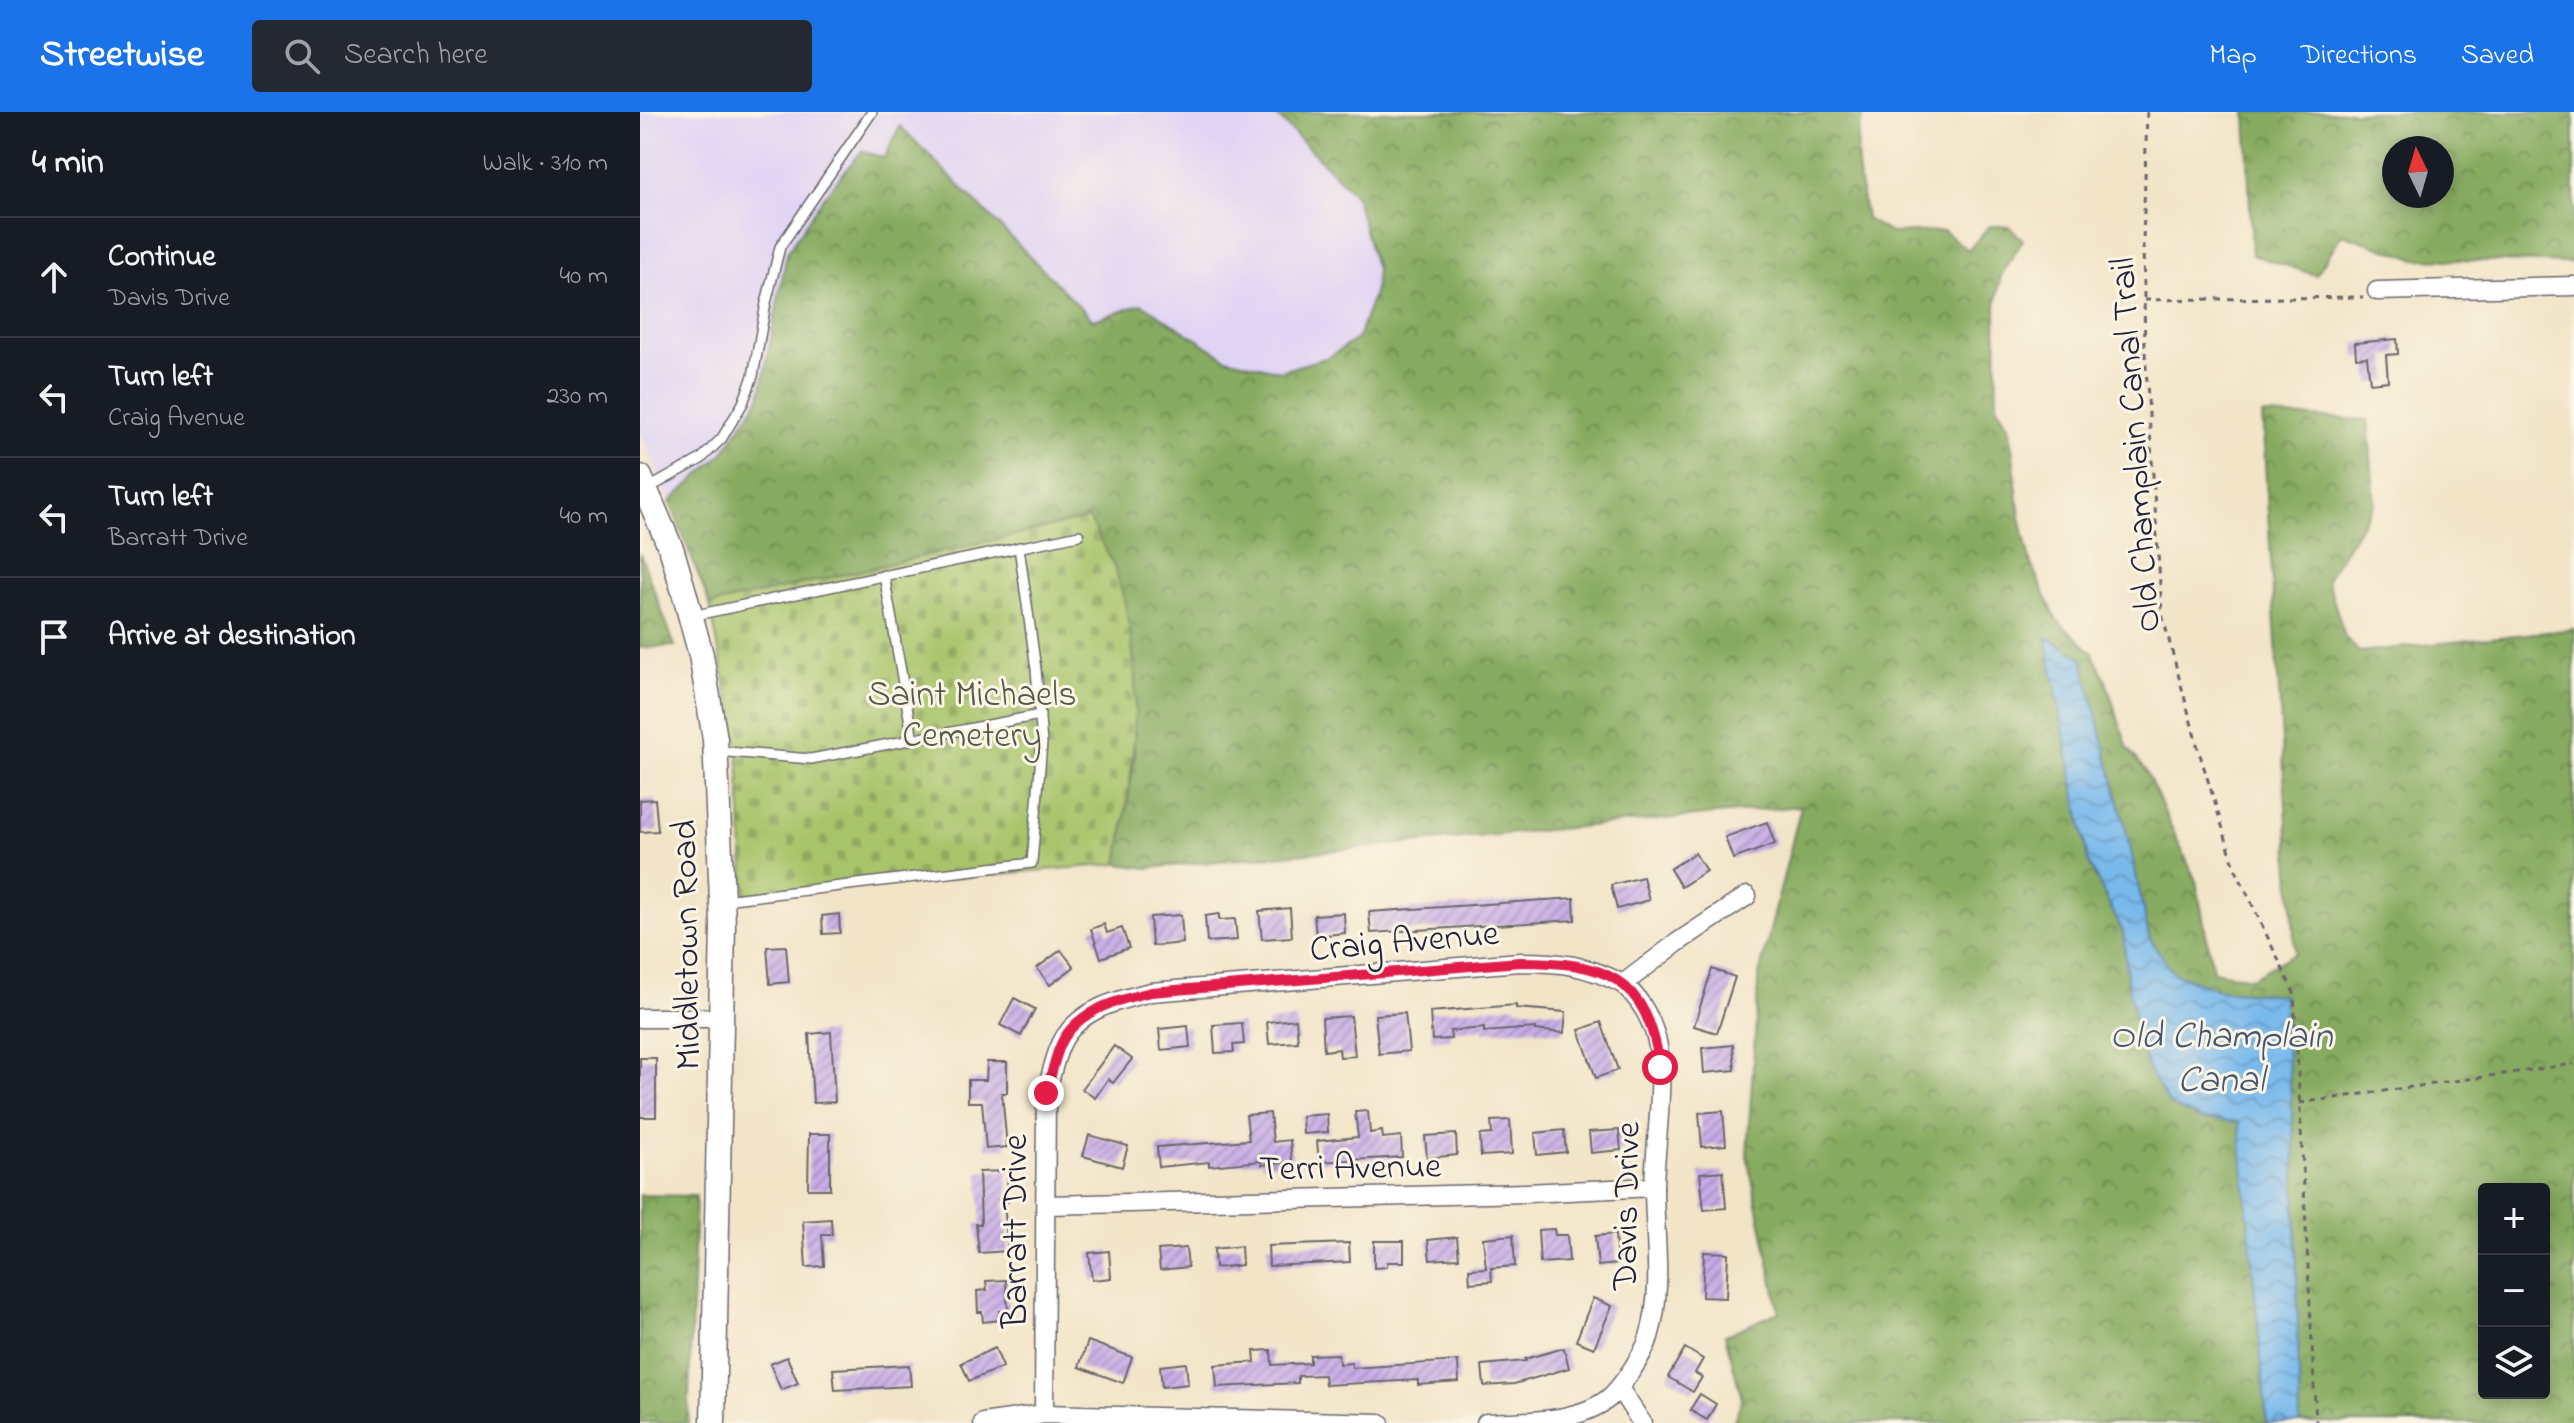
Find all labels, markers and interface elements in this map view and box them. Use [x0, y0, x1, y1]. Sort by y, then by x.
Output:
search box [252, 20, 812, 92]
text: Streetwise [40, 28, 204, 84]
icon: search [280, 34, 324, 78]
text: Search here [344, 34, 488, 78]
text: Map [2209, 36, 2257, 77]
text: Directions [2301, 36, 2417, 77]
text: Saved [2461, 36, 2534, 77]
north arrow [2382, 136, 2454, 208]
text: 4 min [32, 139, 104, 189]
text: Walk · 310 m [483, 145, 608, 183]
text: Continue [108, 236, 216, 280]
icon: ahead [32, 255, 76, 299]
street label: Old Champlain Canal Trail [2098, 255, 2177, 634]
text: 40 m [559, 258, 608, 296]
text: Davis Drive [108, 280, 230, 318]
text: Turn left [108, 356, 213, 400]
icon: left [32, 375, 76, 419]
text: 230 m [546, 378, 608, 416]
text: Craig Avenue [108, 400, 245, 438]
text: Turn left [108, 476, 213, 520]
icon: left [32, 495, 76, 539]
text: 40 m [559, 498, 608, 536]
text: Barratt Drive [108, 520, 248, 558]
icon: arrive [32, 615, 76, 659]
text: Arrive at destination [108, 615, 356, 659]
park label: Saint Michaels Cemetery [867, 670, 1077, 764]
street label: Middletown Road [660, 819, 717, 1071]
street label: Craig Avenue [1308, 909, 1502, 978]
water label: Old Champlain Canal [2109, 1010, 2334, 1110]
route start [1642, 1049, 1678, 1085]
route end [1028, 1075, 1064, 1111]
street label: Davis Drive [1601, 1120, 1656, 1292]
street label: Barratt Drive [991, 1133, 1044, 1329]
street label: Terri Avenue [1259, 1141, 1442, 1198]
map controls [2478, 1183, 2550, 1399]
button: + [2478, 1183, 2550, 1255]
button: − [2478, 1255, 2550, 1327]
button: layers [2478, 1327, 2550, 1399]

